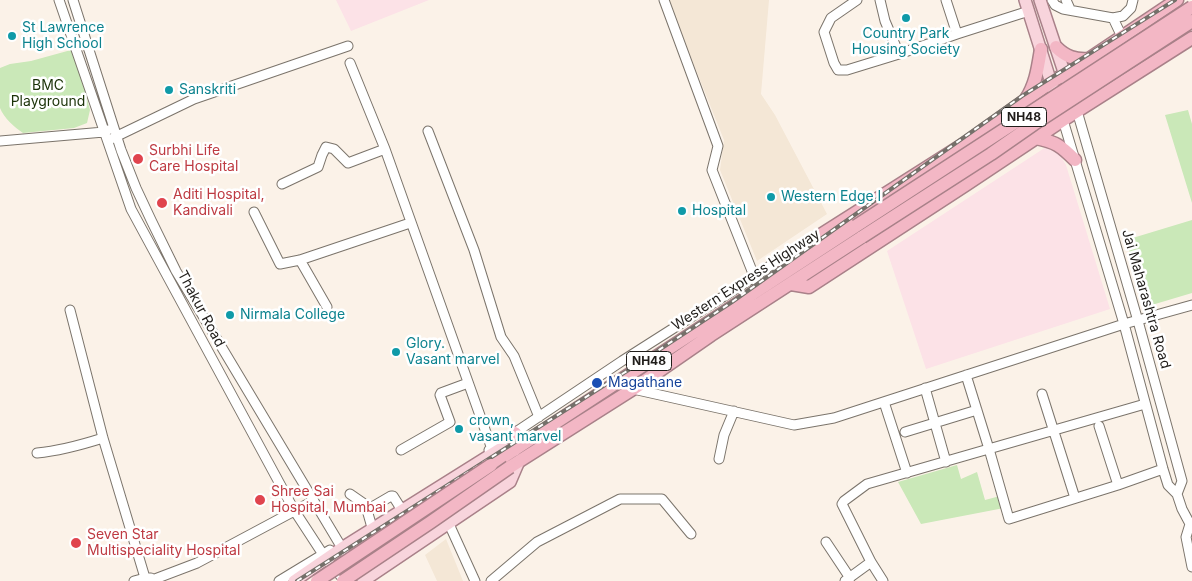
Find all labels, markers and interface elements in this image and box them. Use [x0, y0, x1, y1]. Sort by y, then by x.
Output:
marker: Country Park Housing Society [900, 12, 912, 24]
place label: St Lawrence High School [22, 20, 104, 52]
place label: Country Park Housing Society [852, 26, 960, 58]
marker: St Lawrence High School [6, 30, 18, 42]
park label: BMC Playground [11, 78, 85, 110]
place label: Sanskriti [179, 82, 236, 98]
marker: Sanskriti [163, 84, 175, 96]
road number: NH48 [1002, 108, 1046, 126]
place label: Surbhi Life Care Hospital [149, 143, 238, 176]
marker: Surbhi Life Care Hospital [131, 152, 145, 166]
place label: Aditi Hospital, Kandivali [173, 187, 265, 220]
place label: Western Edge I [781, 189, 881, 205]
marker: Western Edge I [765, 191, 777, 203]
marker: Aditi Hospital, Kandivali [155, 196, 169, 210]
place label: Hospital [692, 203, 746, 219]
marker: Hospital [676, 205, 688, 217]
street label: Western Express Highway [669, 226, 823, 334]
street label: Jai Maharashtra Road [1118, 227, 1174, 371]
street label: Thakur Road [174, 268, 228, 350]
place label: Nirmala College [240, 307, 345, 323]
marker: Nirmala College [224, 309, 236, 321]
place label: Glory. Vasant marvel [406, 336, 500, 368]
marker: Glory. Vasant marvel [390, 346, 402, 358]
road number: NH48 [626, 352, 672, 371]
place label: Magathane [608, 375, 682, 391]
marker: Magathane [590, 376, 604, 390]
place label: crown, vasant marvel [469, 413, 561, 446]
marker: crown, vasant marvel [453, 423, 465, 435]
place label: Shree Sai Hospital, Mumbai [271, 484, 386, 516]
marker: Shree Sai Hospital, Mumbai [253, 493, 267, 507]
place label: Seven Star Multispeciality Hospital [87, 527, 240, 560]
marker: Seven Star Multispeciality Hospital [69, 536, 83, 550]

